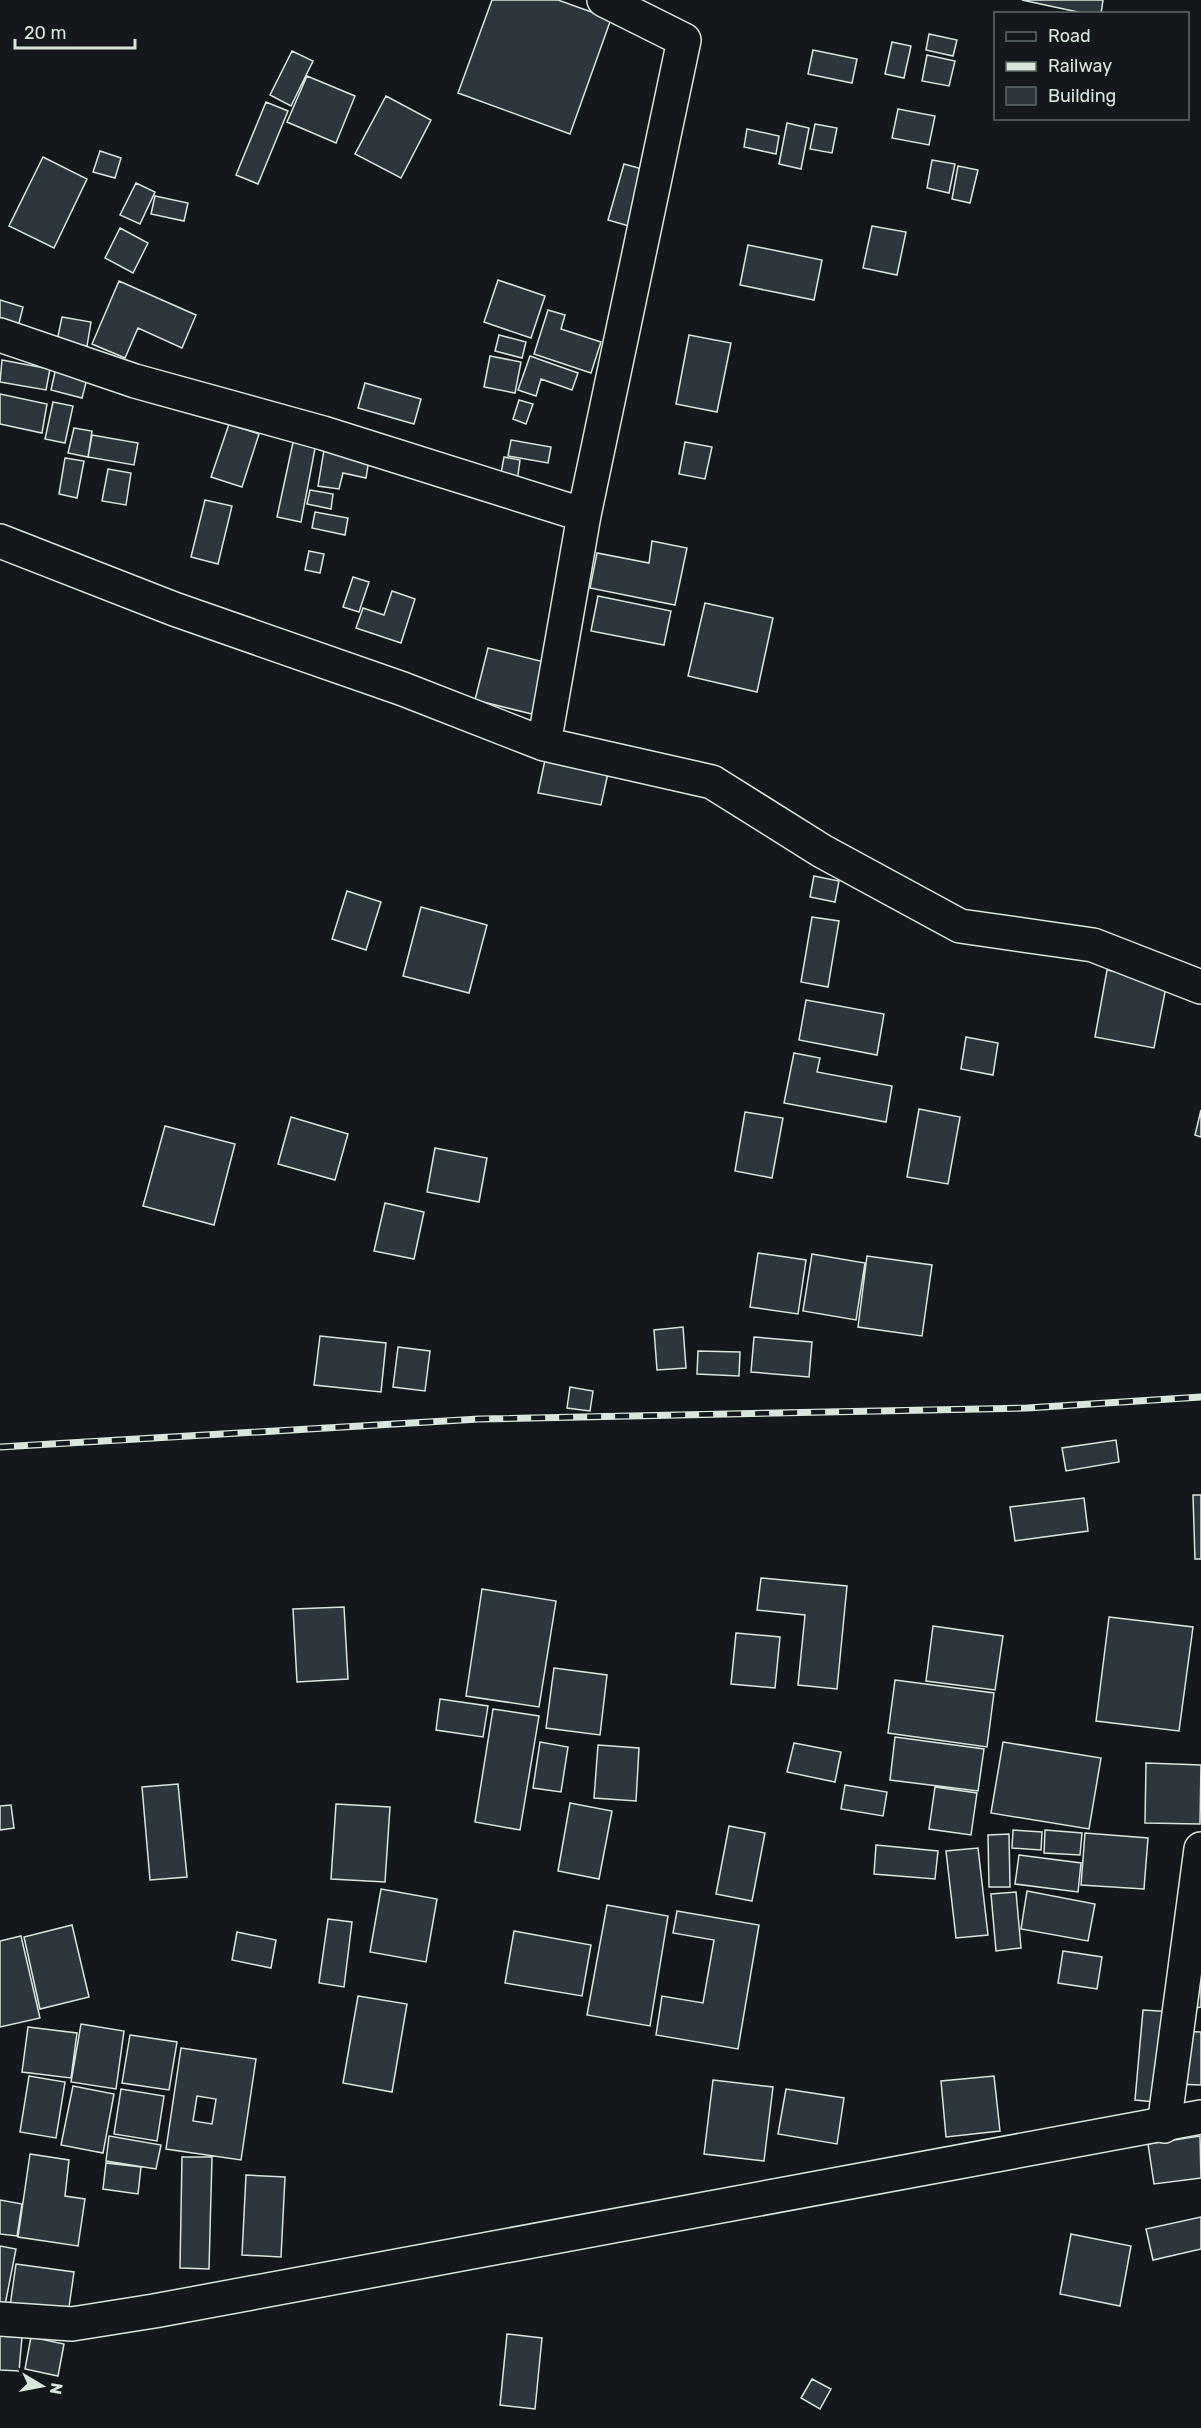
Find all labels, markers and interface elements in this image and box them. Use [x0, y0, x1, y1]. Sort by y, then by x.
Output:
scale bar [15, 12, 135, 50]
legend [994, 12, 1189, 120]
text: 20 m [24, 22, 66, 44]
text: Road [1048, 25, 1091, 47]
text: Railway [1048, 55, 1112, 77]
text: Building [1048, 85, 1116, 107]
north arrow [12, 2356, 72, 2416]
text: N [46, 2381, 67, 2396]

